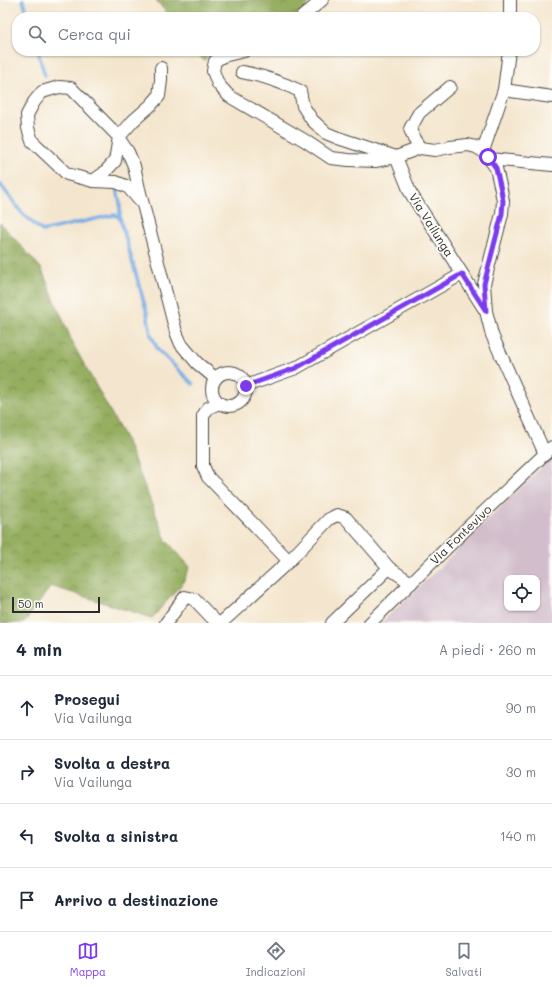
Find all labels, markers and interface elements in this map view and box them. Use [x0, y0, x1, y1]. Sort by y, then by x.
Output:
search box [12, 12, 540, 56]
icon: search [26, 23, 48, 45]
text: Cerca qui [58, 24, 131, 44]
route start [479, 148, 497, 166]
street label: Via Vailunga [406, 190, 458, 259]
route end [237, 377, 255, 395]
street label: Via Fontevivo [426, 501, 494, 568]
map controls [504, 575, 540, 611]
button: locate [504, 575, 540, 611]
scale bar [12, 595, 100, 614]
text: 50 m [18, 596, 44, 611]
text: 4 min [16, 638, 62, 660]
text: A piedi · 260 m [439, 641, 536, 658]
text: Prosegui [54, 689, 120, 709]
icon: ahead [16, 697, 38, 719]
text: 90 m [506, 699, 536, 716]
text: Via Vailunga [54, 709, 132, 726]
text: Svolta a destra [54, 753, 170, 773]
icon: right [16, 761, 38, 783]
text: 30 m [506, 763, 536, 780]
text: Via Vailunga [54, 773, 132, 790]
icon: left [16, 825, 38, 847]
text: Svolta a sinistra [54, 826, 178, 846]
text: 140 m [500, 827, 536, 844]
icon: arrive [16, 889, 38, 911]
text: Arrivo a destinazione [54, 890, 218, 910]
tab: Mappa [70, 940, 106, 979]
tab: Indicazioni [246, 940, 306, 979]
tab: Salvati [445, 940, 482, 979]

